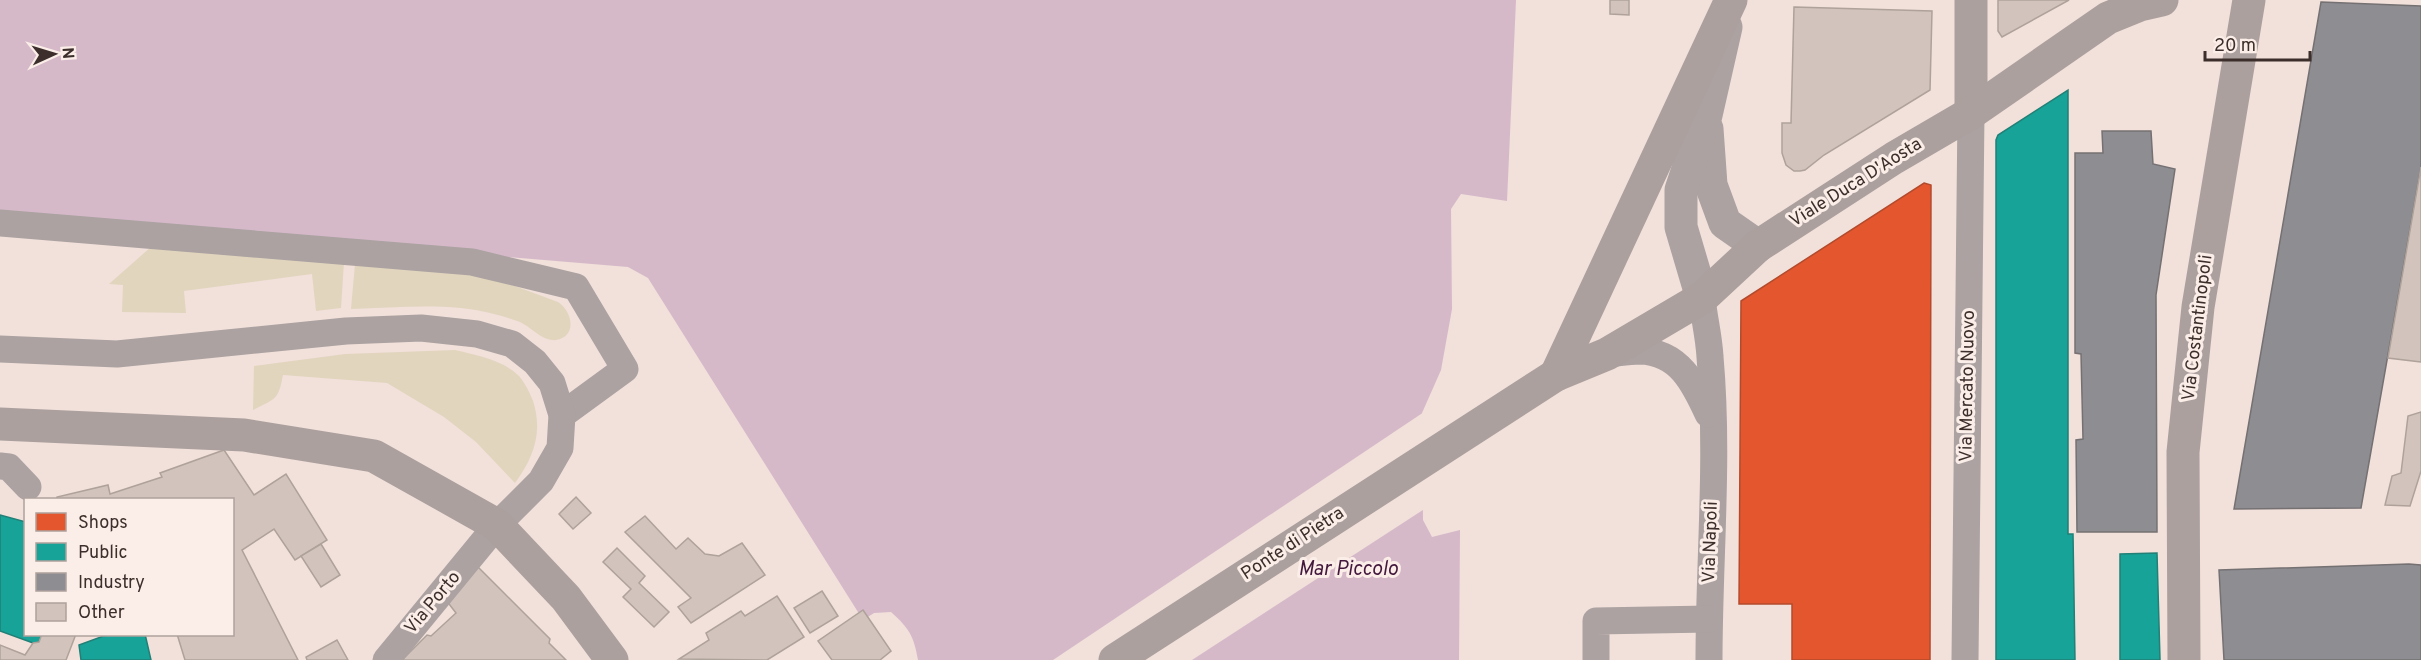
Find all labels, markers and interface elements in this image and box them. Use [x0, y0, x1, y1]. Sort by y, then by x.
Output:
north arrow [24, 24, 84, 84]
scale bar [2205, 24, 2310, 62]
text: 20 m [2214, 35, 2256, 58]
text: N [57, 47, 77, 60]
street label: Viale Duca D'Aosta [1786, 133, 1926, 233]
street label: Via Costantinopoli [2178, 254, 2218, 402]
street label: Via Mercato Nuovo [1955, 310, 1981, 462]
legend [24, 498, 234, 636]
street label: Via Napoli [1698, 501, 1724, 583]
street label: Ponte di Pietra [1237, 502, 1349, 586]
text: Shops [78, 512, 128, 535]
text: Public [78, 542, 128, 565]
water label: Mar Piccolo [1298, 557, 1398, 583]
street label: Via Porto [400, 567, 466, 639]
text: Industry [78, 572, 145, 595]
text: Other [78, 602, 125, 625]

